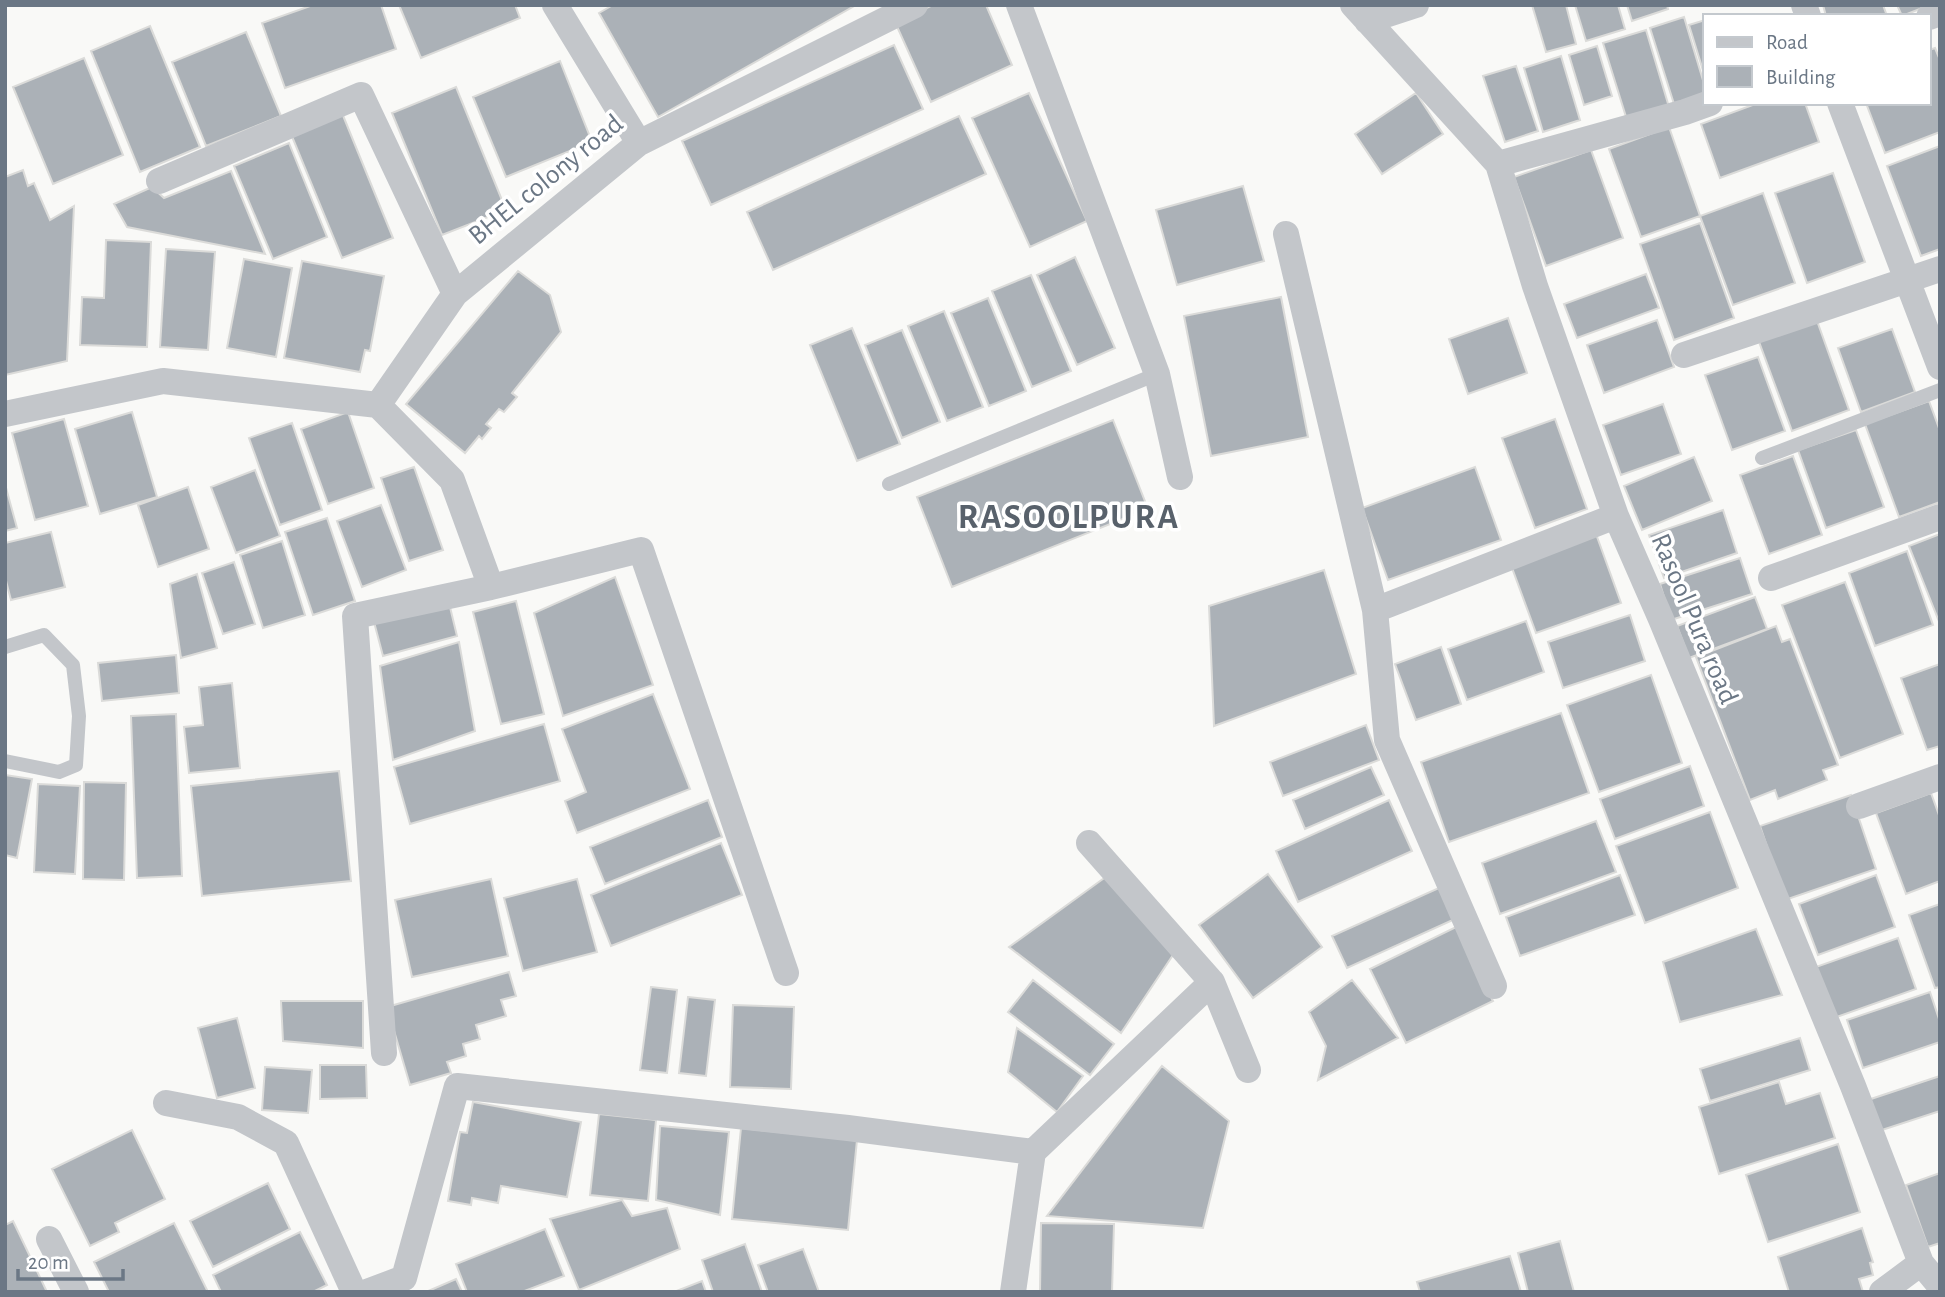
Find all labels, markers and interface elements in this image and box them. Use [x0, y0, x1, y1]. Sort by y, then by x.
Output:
legend [1703, 14, 1931, 105]
text: Road [1766, 32, 1808, 53]
text: Building [1766, 67, 1836, 88]
street label: BHEL colony road [464, 109, 628, 251]
district label: RASOOLPURA [958, 500, 1180, 535]
street label: Rasool Pura road [1646, 530, 1742, 708]
scale bar [18, 1238, 122, 1282]
text: 20 m [28, 1252, 69, 1273]

